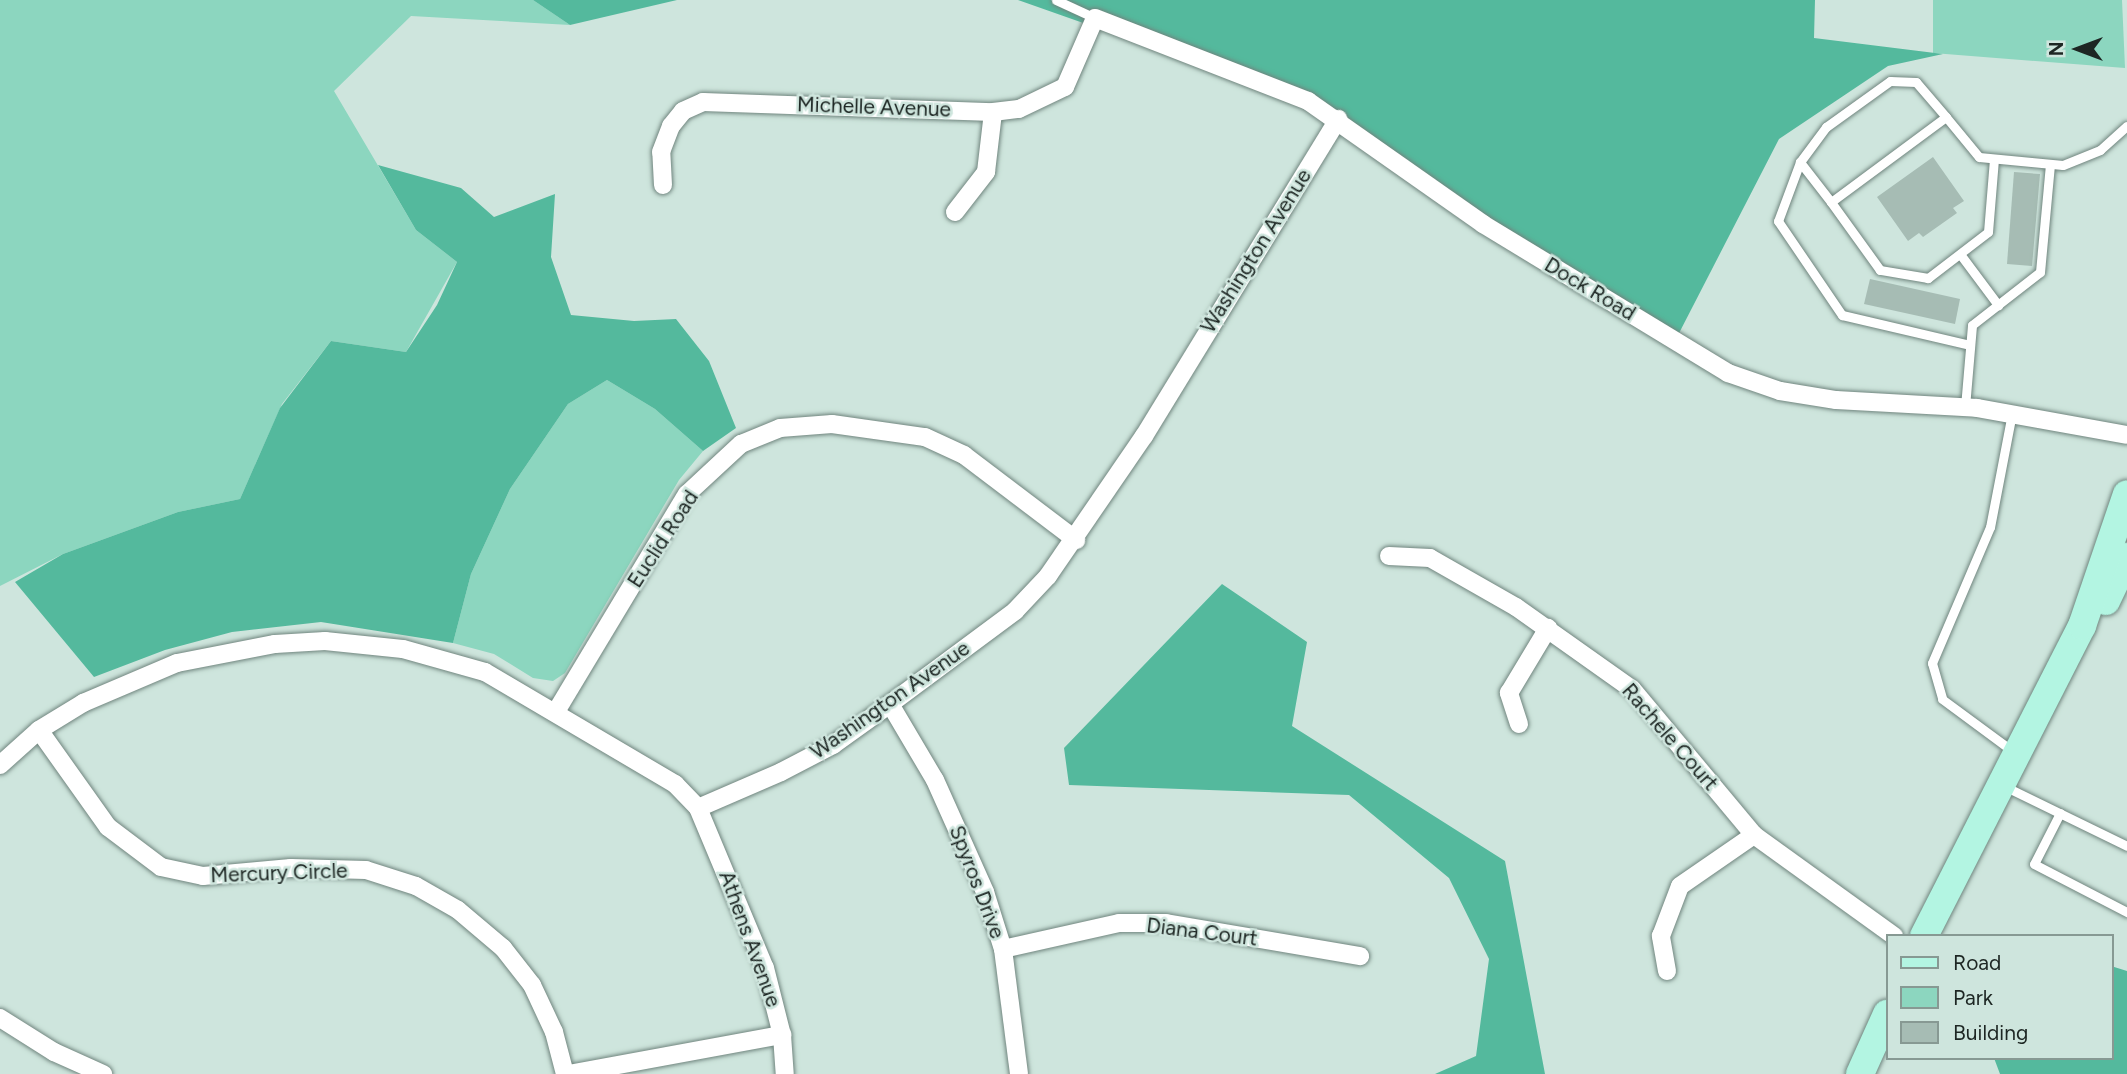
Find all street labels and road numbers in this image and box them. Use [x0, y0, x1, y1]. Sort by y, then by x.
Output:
street label: Michelle Avenue [797, 92, 951, 122]
street label: Washington Avenue [1195, 164, 1317, 338]
street label: Dock Road [1540, 252, 1640, 326]
street label: Euclid Road [622, 486, 704, 592]
street label: Washington Avenue [806, 636, 974, 764]
street label: Rachele Court [1617, 678, 1723, 796]
street label: Spyros Drive [944, 822, 1010, 942]
street label: Mercury Circle [210, 858, 348, 888]
street label: Athens Avenue [714, 867, 786, 1011]
street label: Diana Court [1145, 913, 1259, 951]

